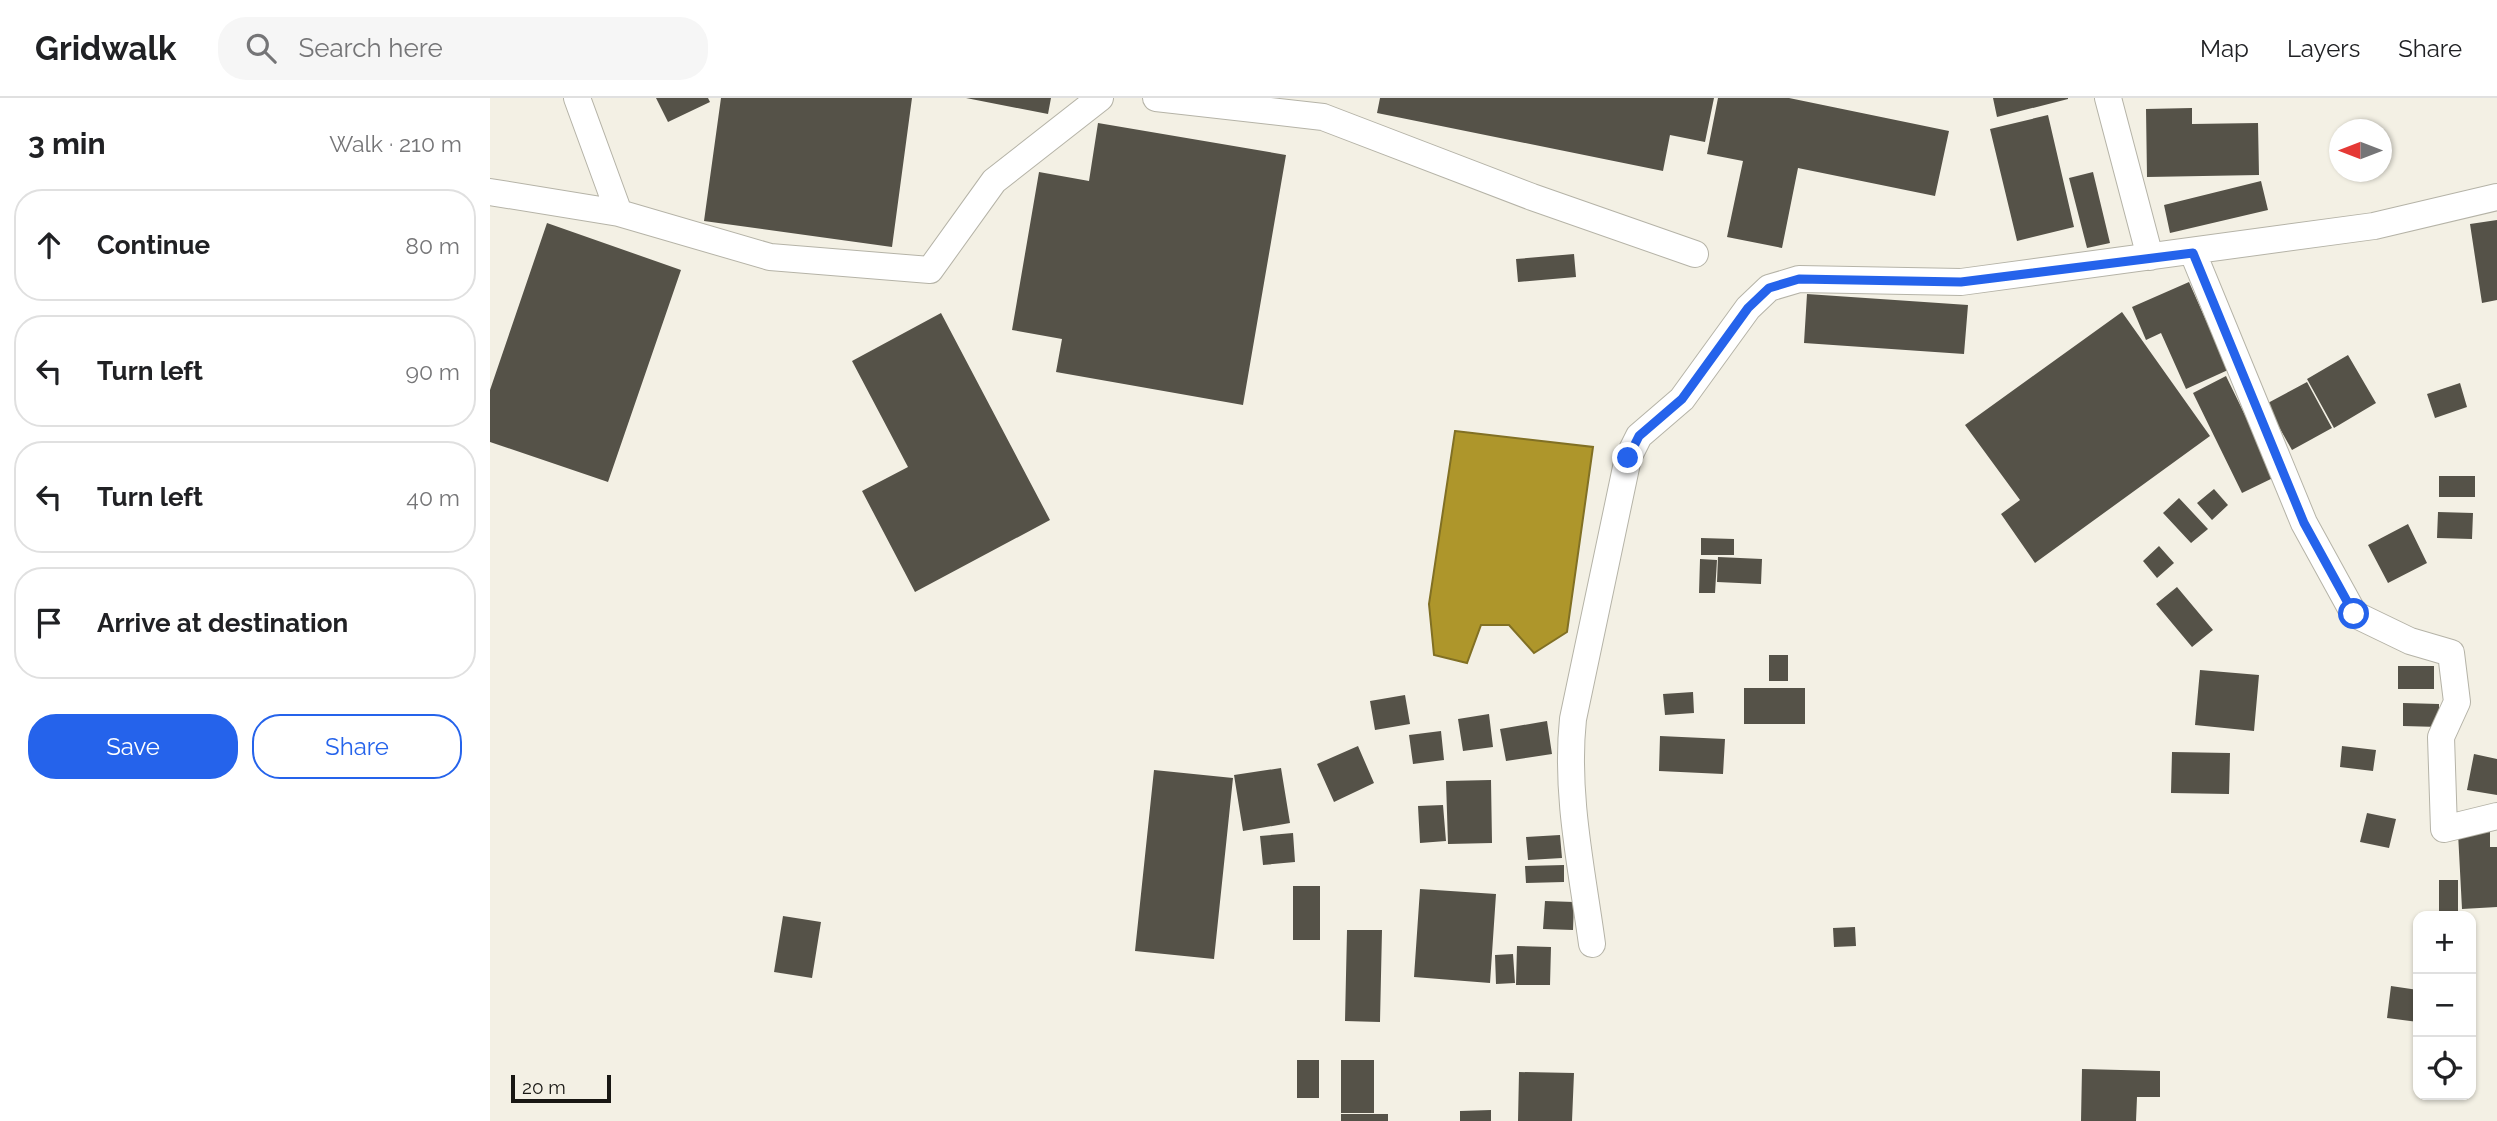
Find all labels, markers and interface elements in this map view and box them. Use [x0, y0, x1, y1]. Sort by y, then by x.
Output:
search box [218, 17, 708, 80]
text: Gridwalk [35, 29, 176, 68]
icon: search [242, 29, 280, 67]
text: Search here [298, 33, 443, 63]
text: Map [2200, 34, 2249, 63]
text: Layers [2287, 34, 2360, 63]
text: Share [2398, 34, 2462, 63]
north arrow [2329, 119, 2392, 182]
text: 3 min [28, 126, 106, 161]
text: Walk · 210 m [329, 130, 462, 157]
icon: ahead [30, 226, 68, 264]
text: Continue [97, 230, 210, 260]
text: 80 m [405, 232, 460, 259]
icon: left [30, 352, 68, 390]
text: Turn left [97, 356, 203, 386]
text: 90 m [405, 358, 460, 385]
route end [1612, 442, 1643, 473]
icon: left [30, 478, 68, 516]
text: Turn left [97, 482, 203, 512]
text: 40 m [406, 484, 460, 511]
route start [2338, 598, 2369, 629]
icon: arrive [30, 604, 68, 642]
text: Arrive at destination [97, 608, 348, 638]
button: Save [28, 714, 238, 779]
button: Share [252, 714, 462, 779]
map controls [2413, 911, 2476, 1100]
button: + [2413, 911, 2476, 974]
button: − [2413, 974, 2476, 1037]
button: locate [2413, 1037, 2476, 1100]
scale bar [511, 1072, 611, 1104]
text: 20 m [522, 1076, 566, 1098]

